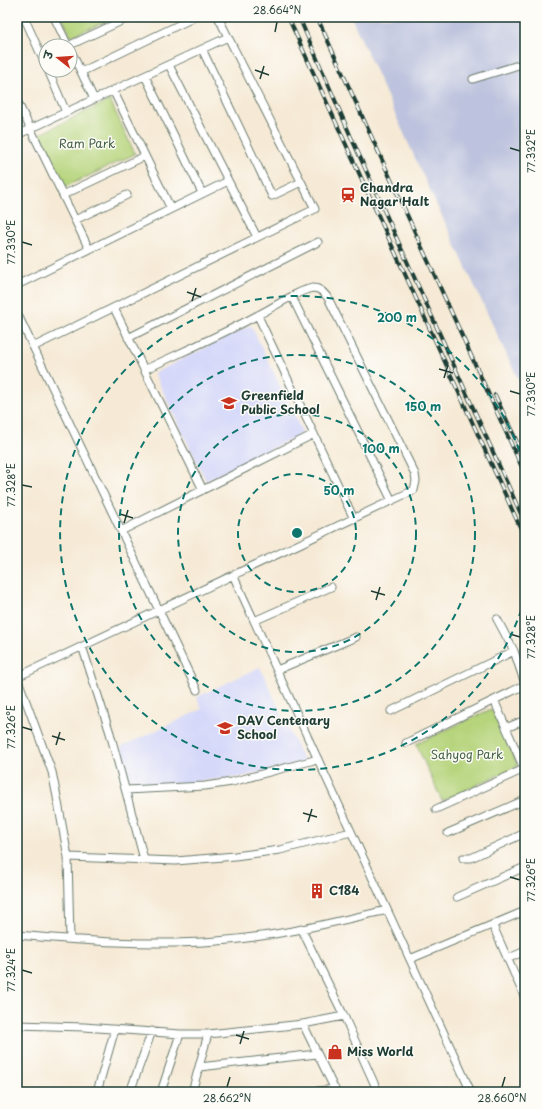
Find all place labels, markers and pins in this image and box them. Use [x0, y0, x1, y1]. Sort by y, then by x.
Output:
place label: Chandra Nagar Halt [360, 178, 429, 210]
station icon: Chandra Nagar Halt [339, 186, 357, 204]
place label: Greenfield Public School [241, 386, 320, 418]
school or university icon: Greenfield Public School [220, 394, 238, 412]
centre of rings [290, 526, 304, 540]
place label: DAV Centenary School [237, 711, 330, 743]
school or university icon: DAV Centenary School [216, 719, 234, 737]
place label: C184 [329, 881, 359, 899]
building icon: C184 [308, 882, 326, 900]
place label: Miss World [347, 1042, 413, 1060]
shop icon: Miss World [326, 1043, 344, 1061]

